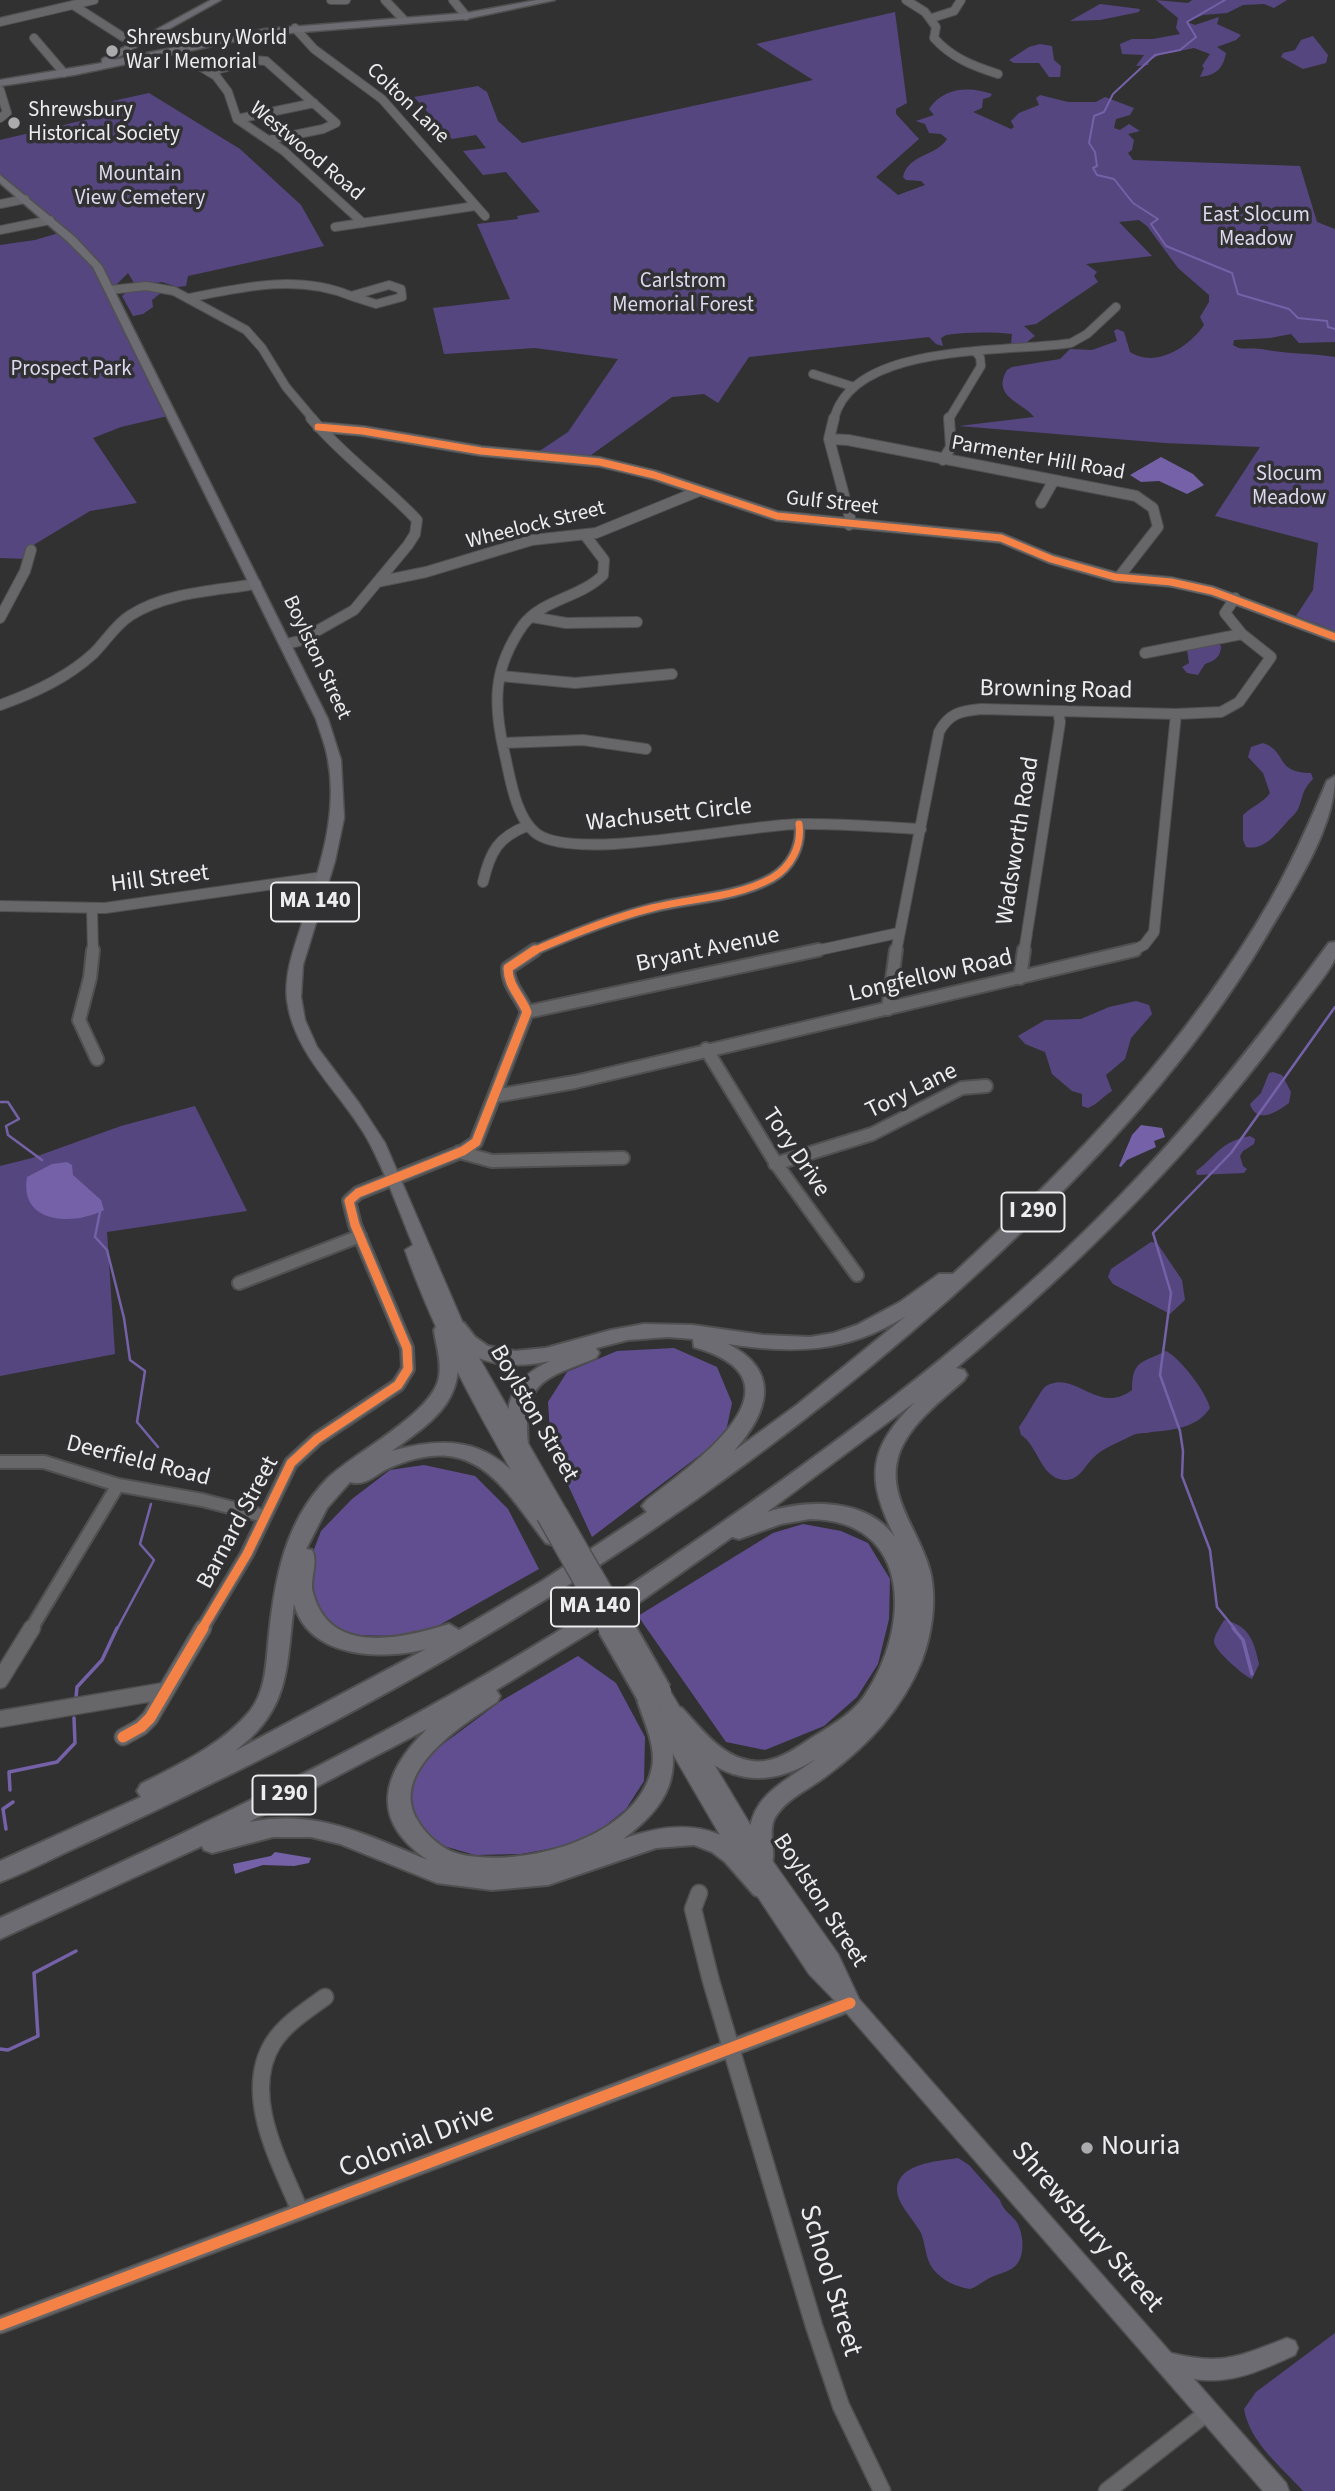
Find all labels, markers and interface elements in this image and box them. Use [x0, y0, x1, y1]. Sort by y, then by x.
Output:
place label: Shrewsbury World War I Memorial [126, 26, 287, 76]
marker: Shrewsbury World War I Memorial [104, 43, 120, 59]
street label: Colton Lane [360, 58, 454, 150]
street label: Westwood Road [244, 97, 368, 207]
place label: Shrewsbury Historical Society [28, 98, 180, 148]
marker: Shrewsbury Historical Society [6, 115, 22, 131]
park label: Mountain View Cemetery [75, 162, 205, 212]
park label: East Slocum Meadow [1202, 203, 1310, 253]
park label: Carlstrom Memorial Forest [612, 269, 754, 319]
park label: Prospect Park [10, 357, 132, 383]
street label: Parmenter Hill Road [949, 431, 1127, 487]
park label: Slocum Meadow [1252, 462, 1326, 512]
street label: Gulf Street [785, 487, 879, 521]
street label: Wheelock Street [464, 497, 608, 555]
street label: Boylston Street [276, 592, 356, 724]
street label: Browning Road [979, 675, 1133, 707]
street label: Wadsworth Road [991, 755, 1047, 927]
street label: Wachusett Circle [585, 793, 753, 839]
street label: Hill Street [109, 860, 211, 900]
road number: MA 140 [271, 882, 359, 922]
street label: Bryant Avenue [634, 922, 782, 980]
street label: Longfellow Road [846, 944, 1016, 1010]
street label: Tory Lane [862, 1058, 962, 1126]
street label: Tory Drive [755, 1103, 835, 1203]
road number: I 290 [1002, 1192, 1064, 1232]
street label: Boylston Street [482, 1341, 584, 1487]
street label: Deerfield Road [63, 1430, 213, 1494]
street label: Barnard Street [192, 1452, 286, 1594]
road number: MA 140 [551, 1588, 639, 1626]
road number: I 290 [252, 1776, 316, 1814]
street label: Boylston Street [765, 1829, 873, 1973]
street label: Colonial Drive [335, 2097, 499, 2187]
place label: Nouria [1101, 2131, 1180, 2165]
street label: Shrewsbury Street [1003, 2136, 1169, 2320]
marker: Nouria [1079, 2140, 1095, 2156]
street label: School Street [790, 2201, 868, 2361]

